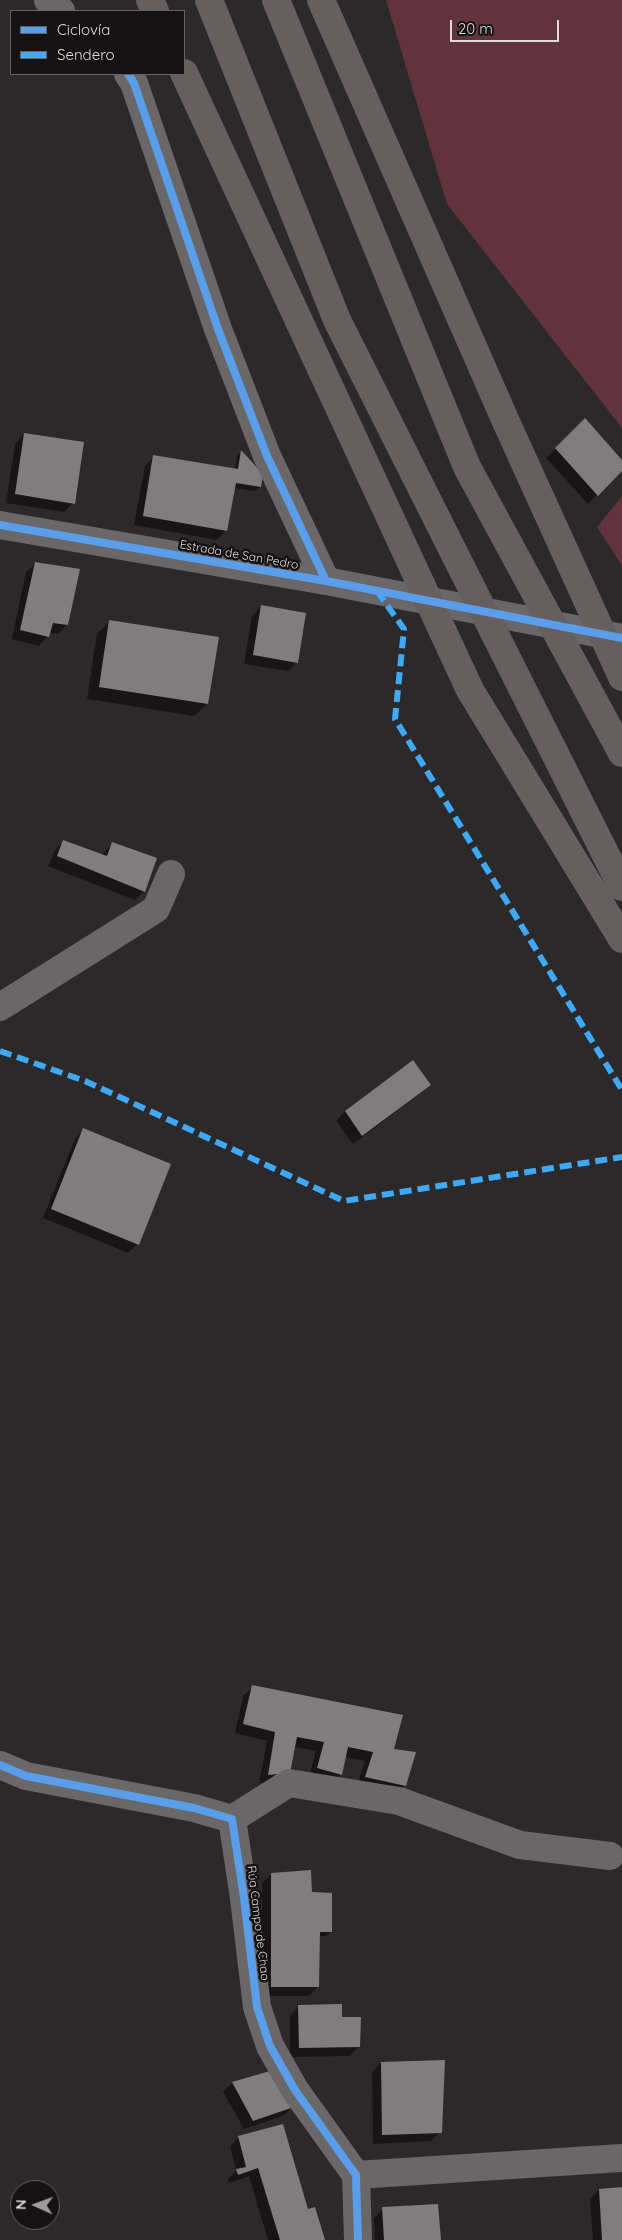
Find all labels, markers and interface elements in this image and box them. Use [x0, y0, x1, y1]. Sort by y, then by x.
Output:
legend [10, 10, 185, 75]
scale bar [452, 10, 561, 42]
text: 20 m [458, 19, 493, 38]
text: Ciclovía [57, 20, 110, 39]
text: Sendero [57, 45, 115, 64]
street label: Estrada de San Pedro [179, 537, 299, 573]
street label: Rúa Campo de Chao [244, 1865, 272, 1981]
north arrow [10, 2180, 60, 2230]
text: N [12, 2199, 30, 2210]

